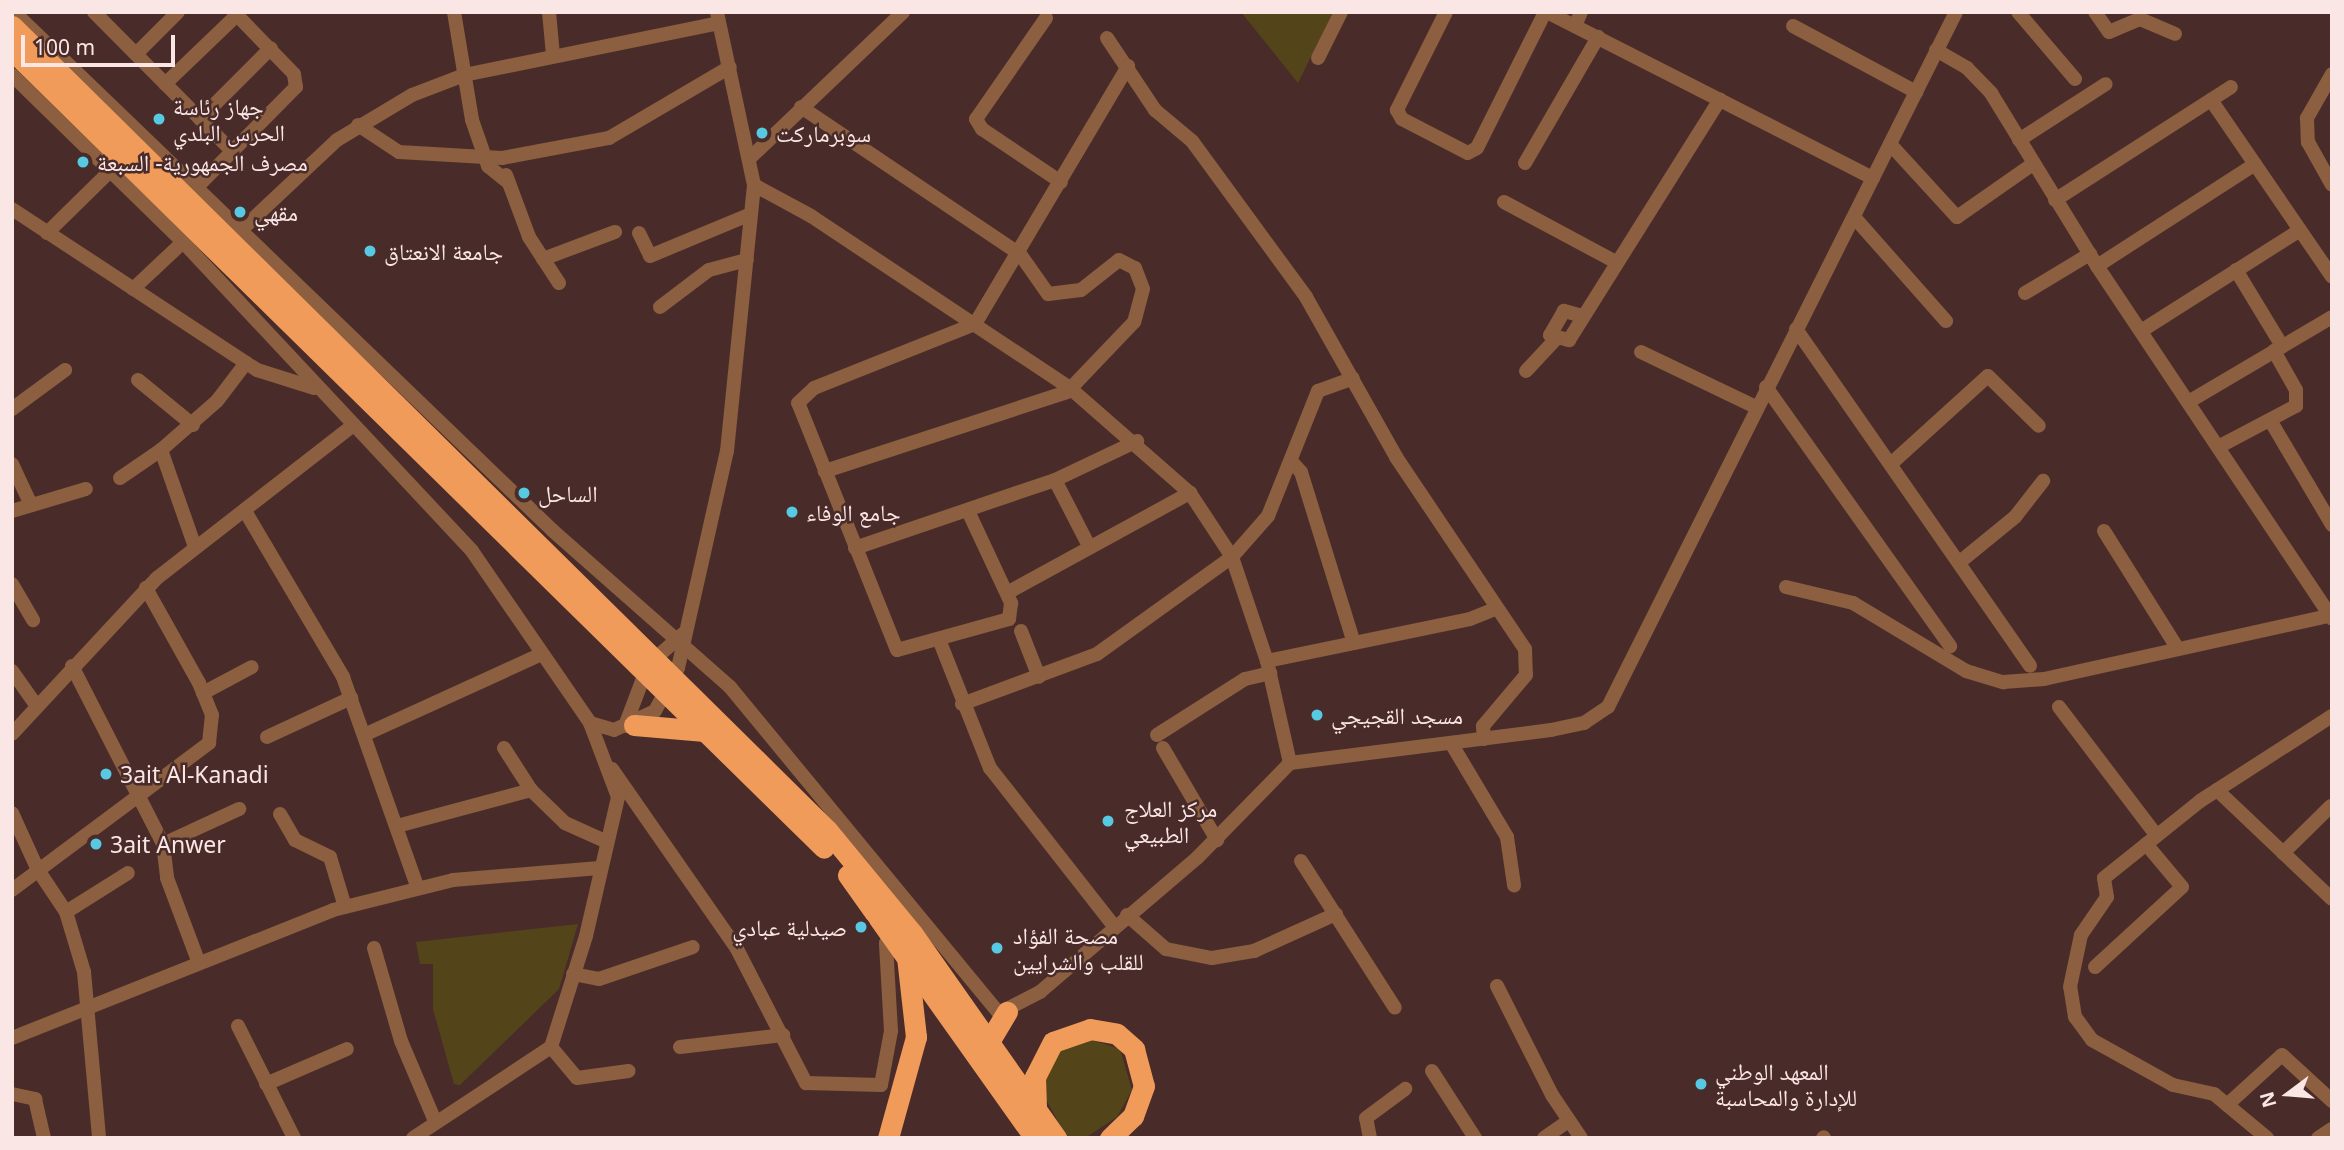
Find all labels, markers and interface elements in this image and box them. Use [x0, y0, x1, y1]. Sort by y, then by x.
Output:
scale bar [24, 21, 178, 65]
text: 100 m [34, 33, 95, 61]
place label: جهاز رئاسة الحرس البلدي [173, 92, 285, 146]
marker: جهاز رئاسة الحرس البلدي [151, 111, 167, 127]
place label: سوبرماركت [776, 119, 871, 147]
marker: سوبرماركت [754, 125, 770, 141]
place label: مصرف الجمهورية- السبعة [97, 148, 308, 176]
marker: مصرف الجمهورية- السبعة [75, 154, 91, 170]
place label: مقهي [254, 198, 298, 226]
marker: مقهي [232, 204, 248, 220]
place label: جامعة الانعتاق [384, 237, 503, 265]
marker: جامعة الانعتاق [362, 243, 378, 259]
place label: الساحل [538, 479, 598, 507]
marker: الساحل [516, 485, 532, 501]
place label: جامع الوفاء [806, 498, 901, 526]
marker: جامع الوفاء [784, 504, 800, 520]
place label: مسجد القجيجي [1331, 701, 1463, 729]
marker: مسجد القجيجي [1309, 707, 1325, 723]
place label: 3ait Al-Kanadi [120, 760, 269, 788]
marker: 3ait Al-Kanadi [98, 766, 114, 782]
place label: مركز العلاج الطبيعي [1124, 794, 1217, 848]
marker: مركز العلاج الطبيعي [1098, 811, 1118, 831]
place label: 3ait Anwer [110, 830, 226, 858]
marker: 3ait Anwer [88, 836, 104, 852]
place label: صيدلية عبادي [732, 913, 847, 941]
marker: صيدلية عبادي [853, 919, 869, 935]
place label: مصحة الفؤاد للقلب والشرايين [1013, 921, 1144, 975]
marker: مصحة الفؤاد للقلب والشرايين [987, 938, 1007, 958]
place label: المعهد الوطني للإدارة والمحاسبة [1715, 1057, 1857, 1111]
north arrow [2253, 1059, 2323, 1129]
marker: المعهد الوطني للإدارة والمحاسبة [1693, 1076, 1709, 1092]
text: N [2253, 1089, 2282, 1111]

